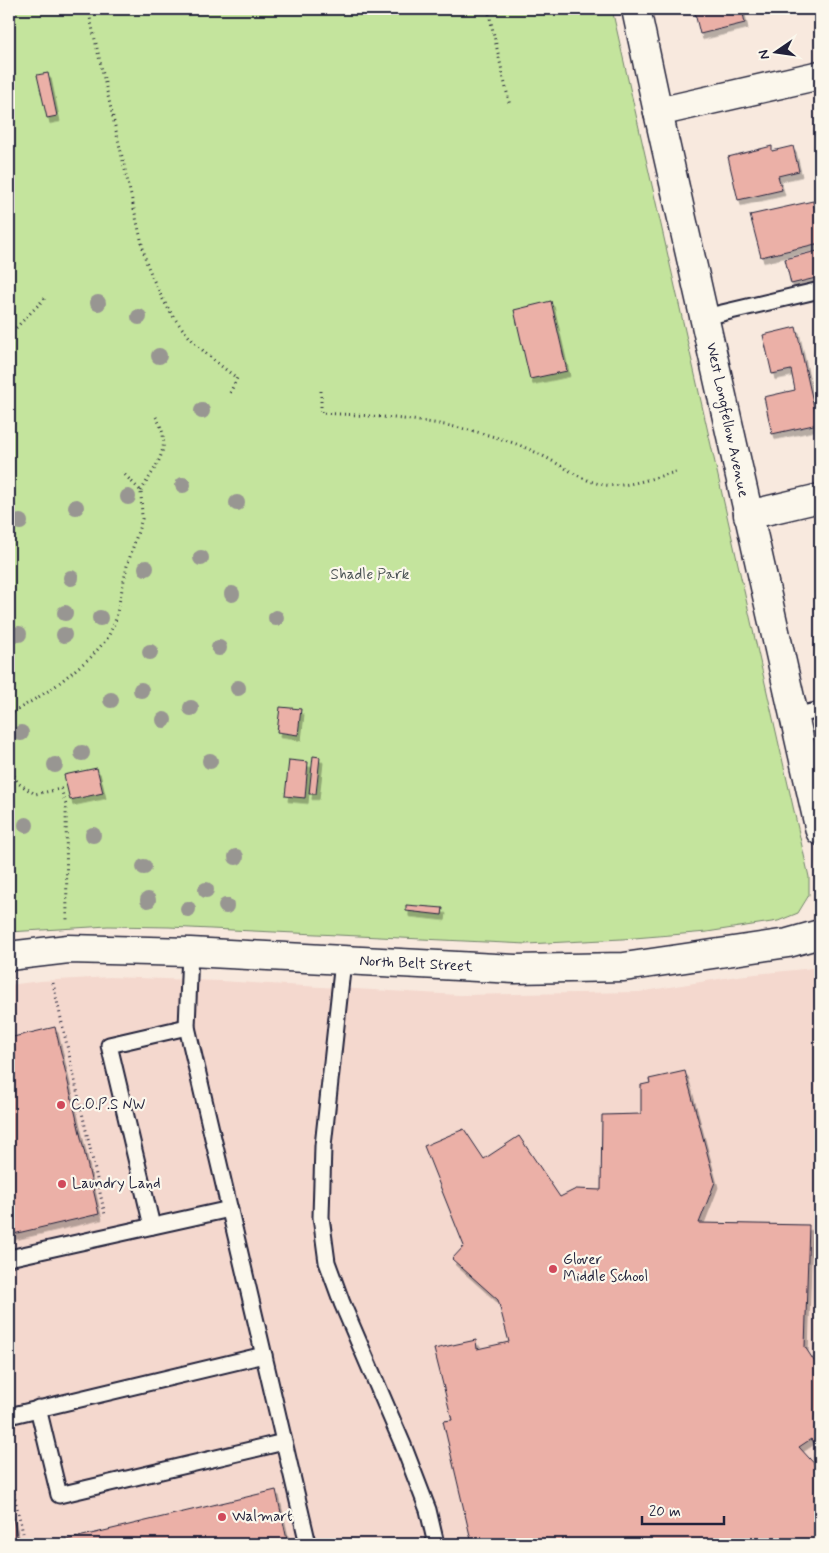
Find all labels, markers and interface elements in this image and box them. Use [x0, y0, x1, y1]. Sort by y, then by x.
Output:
north arrow [752, 28, 802, 78]
text: N [754, 48, 774, 61]
street label: West Longfellow Avenue [700, 341, 753, 499]
park label: Shadle Park [331, 565, 410, 585]
street label: North Belt Street [359, 951, 473, 977]
place label: C.O.P.S NW [71, 1095, 146, 1115]
marker: C.O.P.S NW [55, 1099, 67, 1111]
place label: Laundry Land [72, 1174, 161, 1194]
marker: Laundry Land [56, 1178, 68, 1190]
place label: Glover Middle School [563, 1250, 648, 1287]
marker: Glover Middle School [547, 1263, 559, 1275]
scale bar [642, 1493, 724, 1525]
text: 20 m [649, 1502, 681, 1522]
place label: Walmart [232, 1507, 293, 1527]
marker: Walmart [216, 1511, 228, 1523]

